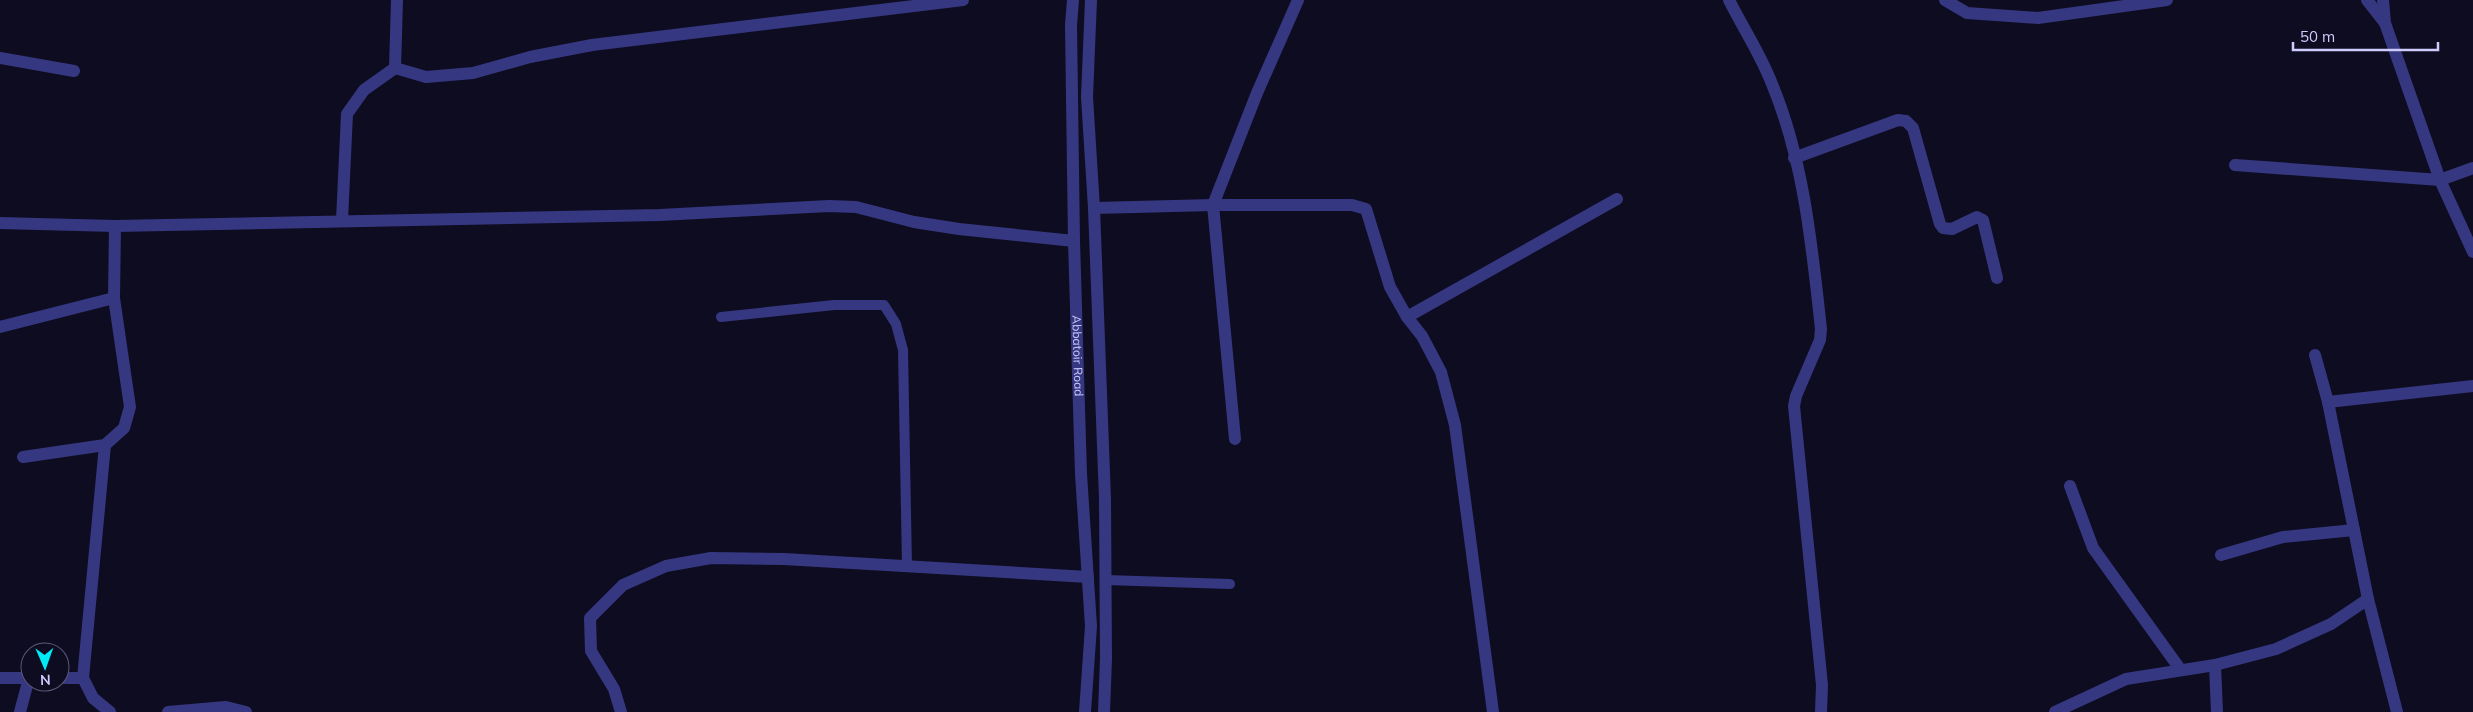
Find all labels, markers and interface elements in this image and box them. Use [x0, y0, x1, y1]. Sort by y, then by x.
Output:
scale bar [2293, 20, 2438, 52]
text: 50 m [2300, 27, 2335, 46]
street label: Abbatoir Road [1069, 315, 1087, 397]
north arrow [20, 642, 70, 692]
text: N [40, 671, 51, 689]

